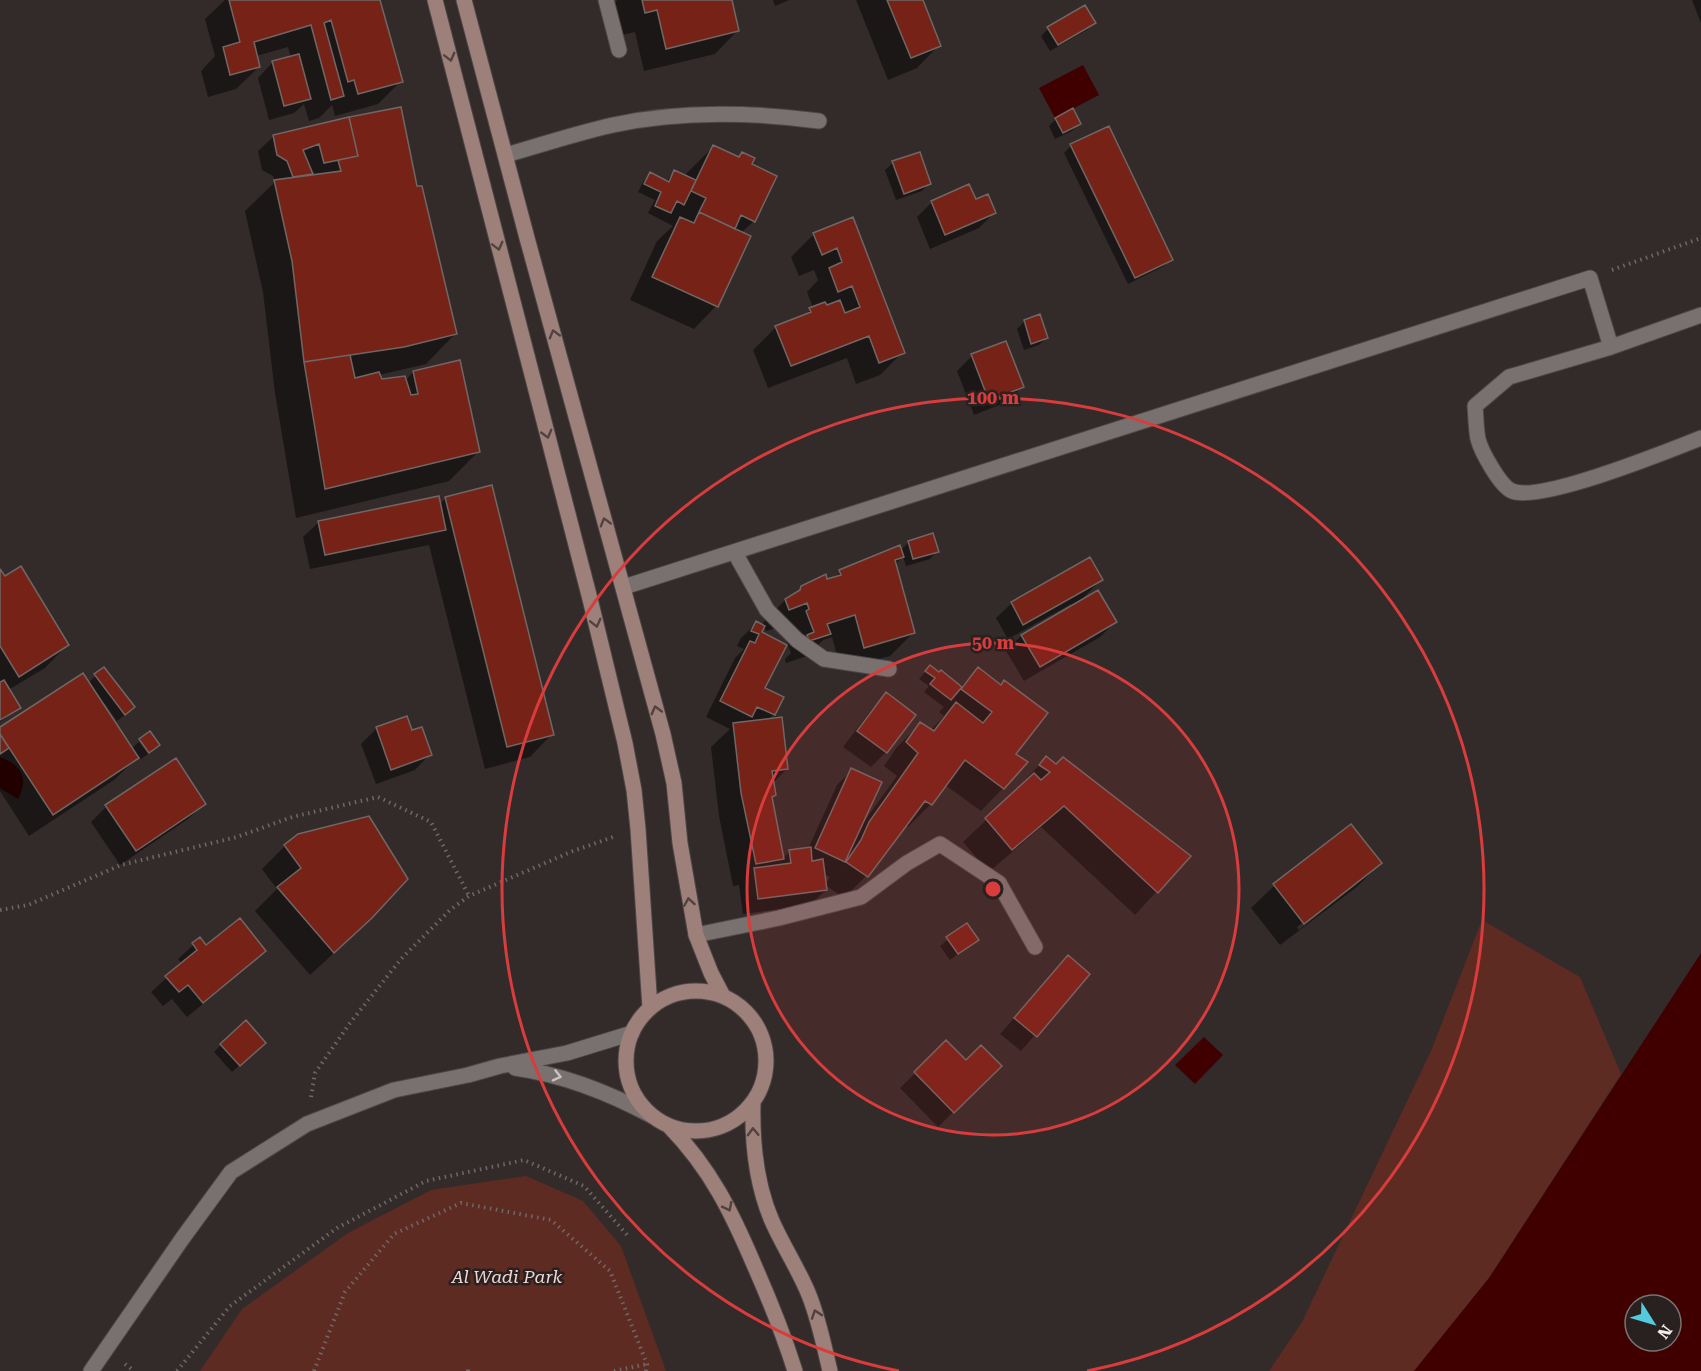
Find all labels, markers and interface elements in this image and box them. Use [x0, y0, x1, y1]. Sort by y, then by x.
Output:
one-way arrow [442, 51, 455, 61]
one-way arrow [491, 240, 503, 250]
one-way arrow [549, 329, 561, 340]
text: 100 m [967, 387, 1020, 408]
one-way arrow [539, 429, 552, 439]
one-way arrow [600, 517, 612, 528]
one-way arrow [588, 618, 601, 628]
text: 50 m [972, 632, 1015, 653]
one-way arrow [651, 705, 664, 715]
centre of rings [983, 879, 1003, 899]
one-way arrow [683, 897, 696, 907]
one-way arrow [552, 1069, 562, 1082]
one-way arrow [746, 1127, 759, 1136]
one-way arrow [721, 1201, 732, 1211]
park label: Al Wadi Park [451, 1266, 563, 1287]
north arrow [1623, 1293, 1683, 1353]
one-way arrow [810, 1309, 823, 1320]
text: N [1653, 1321, 1676, 1342]

